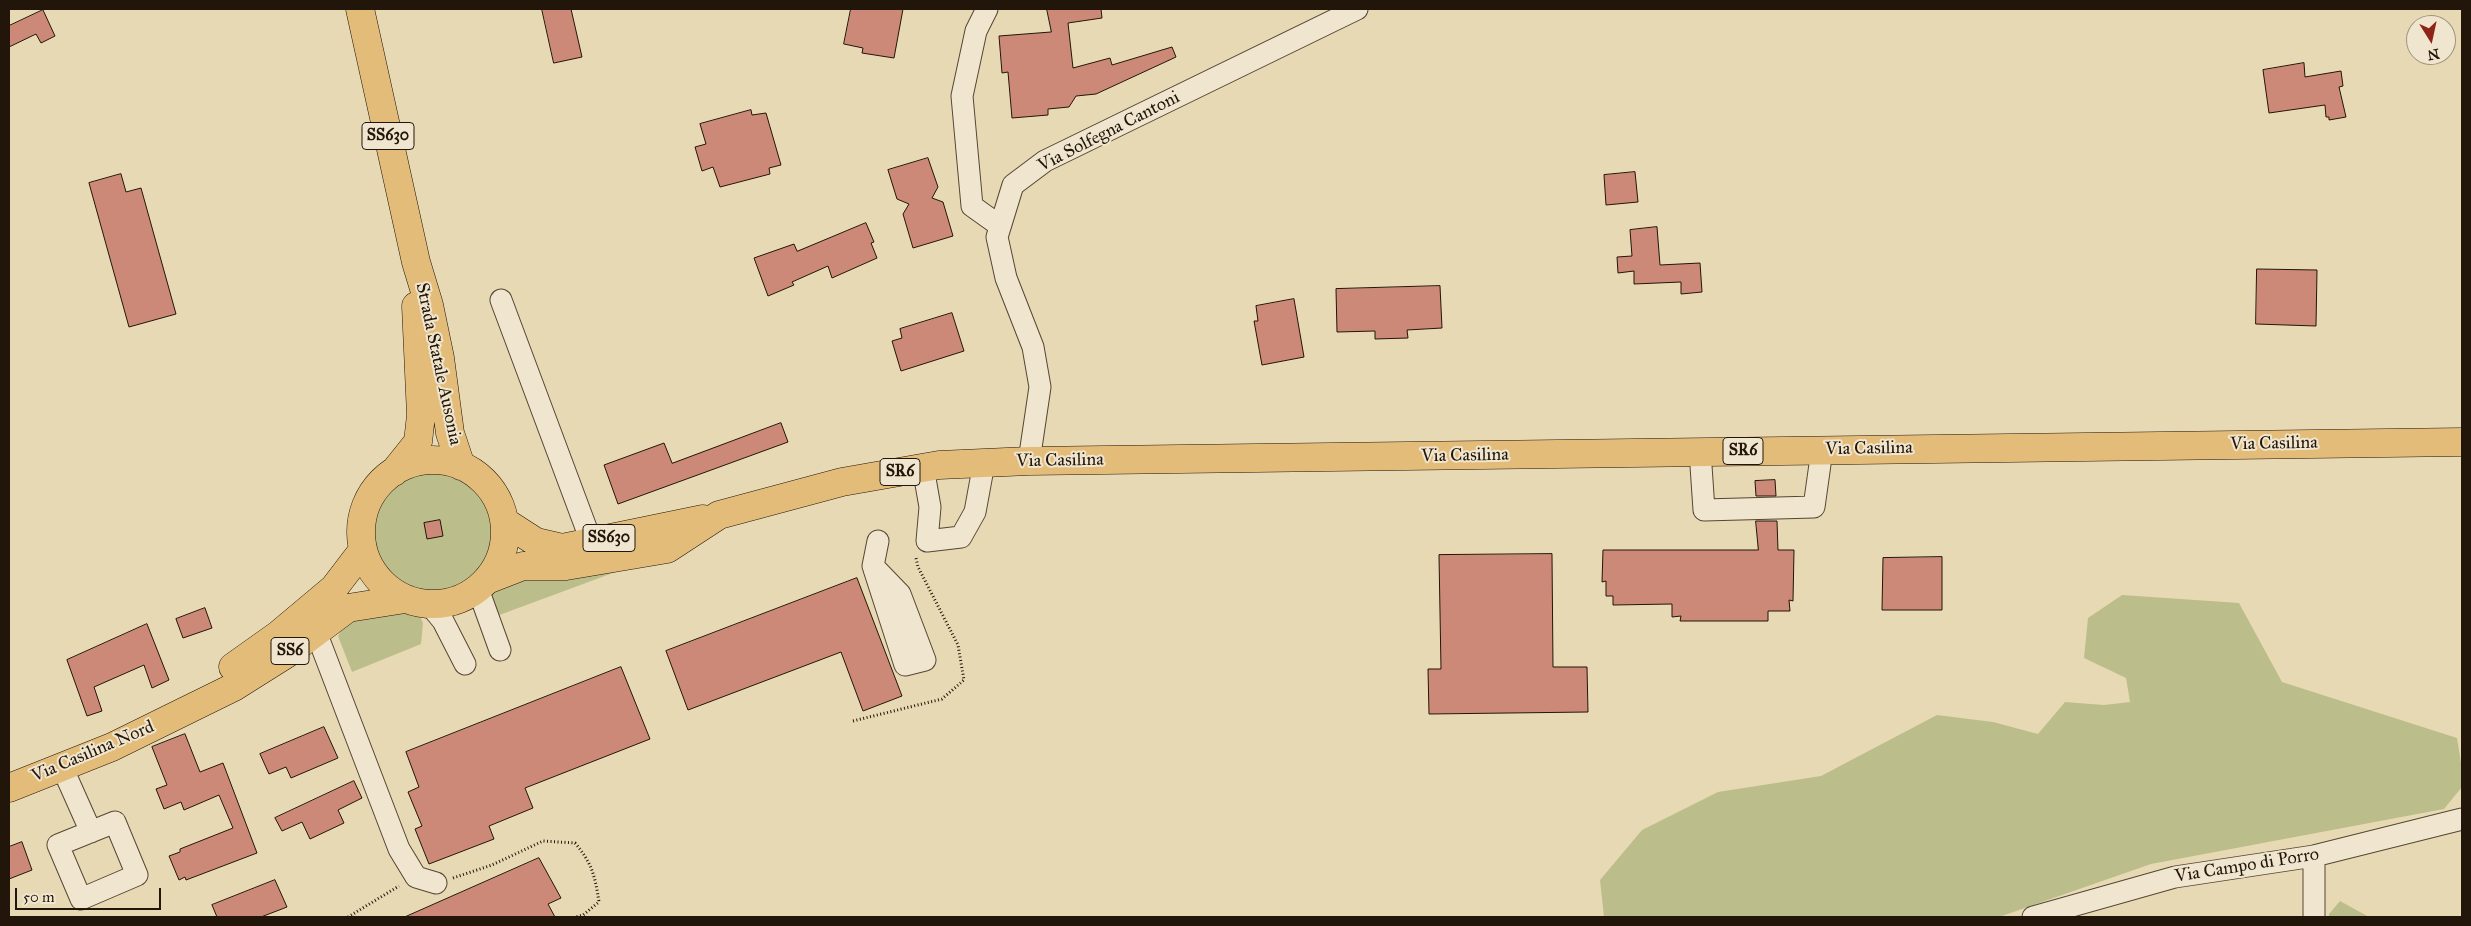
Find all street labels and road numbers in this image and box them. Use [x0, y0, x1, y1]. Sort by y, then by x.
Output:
street label: Via Solfegna Cantoni [1035, 87, 1183, 177]
road number: SS630 [362, 122, 414, 150]
street label: Strada Statale Ausonia [410, 281, 466, 447]
street label: Via Casilina [2230, 432, 2318, 456]
street label: Via Casilina [1825, 437, 1913, 461]
road number: SR6 [1723, 438, 1763, 464]
street label: Via Casilina [1421, 444, 1509, 468]
street label: Via Casilina [1016, 449, 1104, 473]
road number: SR6 [880, 458, 920, 486]
road number: SS630 [583, 524, 635, 552]
road number: SS6 [271, 637, 309, 664]
street label: Via Casilina Nord [28, 716, 158, 788]
street label: Via Campo di Porro [2173, 844, 2321, 888]

